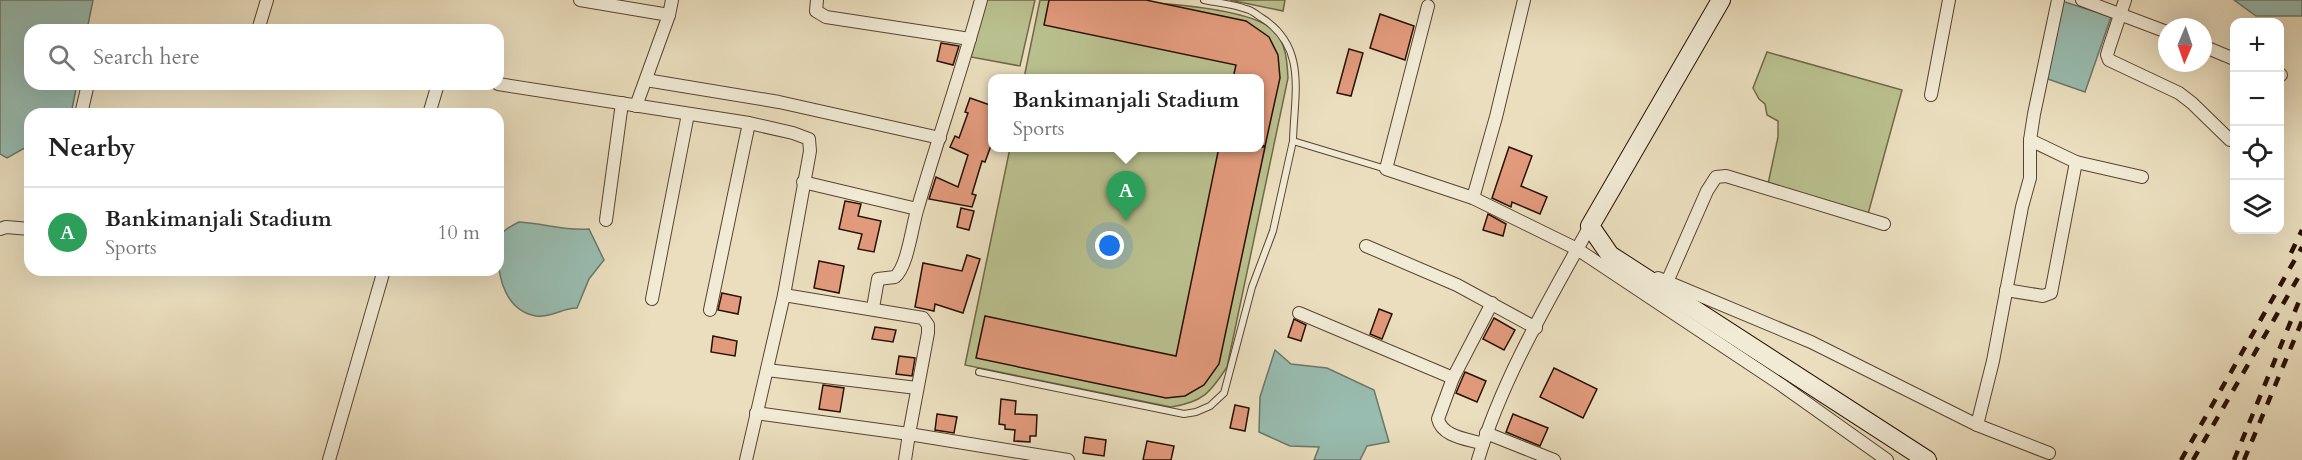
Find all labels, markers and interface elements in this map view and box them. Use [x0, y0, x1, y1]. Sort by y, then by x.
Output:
north arrow [2158, 18, 2212, 72]
map controls [2230, 18, 2284, 234]
button: + [2230, 18, 2284, 72]
search box [24, 24, 504, 90]
icon: search [45, 41, 78, 74]
text: Search here [93, 42, 200, 72]
button: − [2230, 72, 2284, 126]
popup [988, 74, 1264, 152]
text: Bankimanjali Stadium [1013, 85, 1239, 115]
text: Sports [1013, 115, 1064, 142]
button: locate [2230, 126, 2284, 180]
text: Nearby [48, 130, 136, 165]
pin: A [1106, 172, 1146, 221]
button: layers [2230, 180, 2284, 234]
text: Bankimanjali Stadium [105, 204, 332, 234]
text: A [60, 219, 75, 246]
text: 10 m [437, 219, 480, 246]
your location [1095, 231, 1124, 260]
text: Sports [105, 234, 157, 261]

